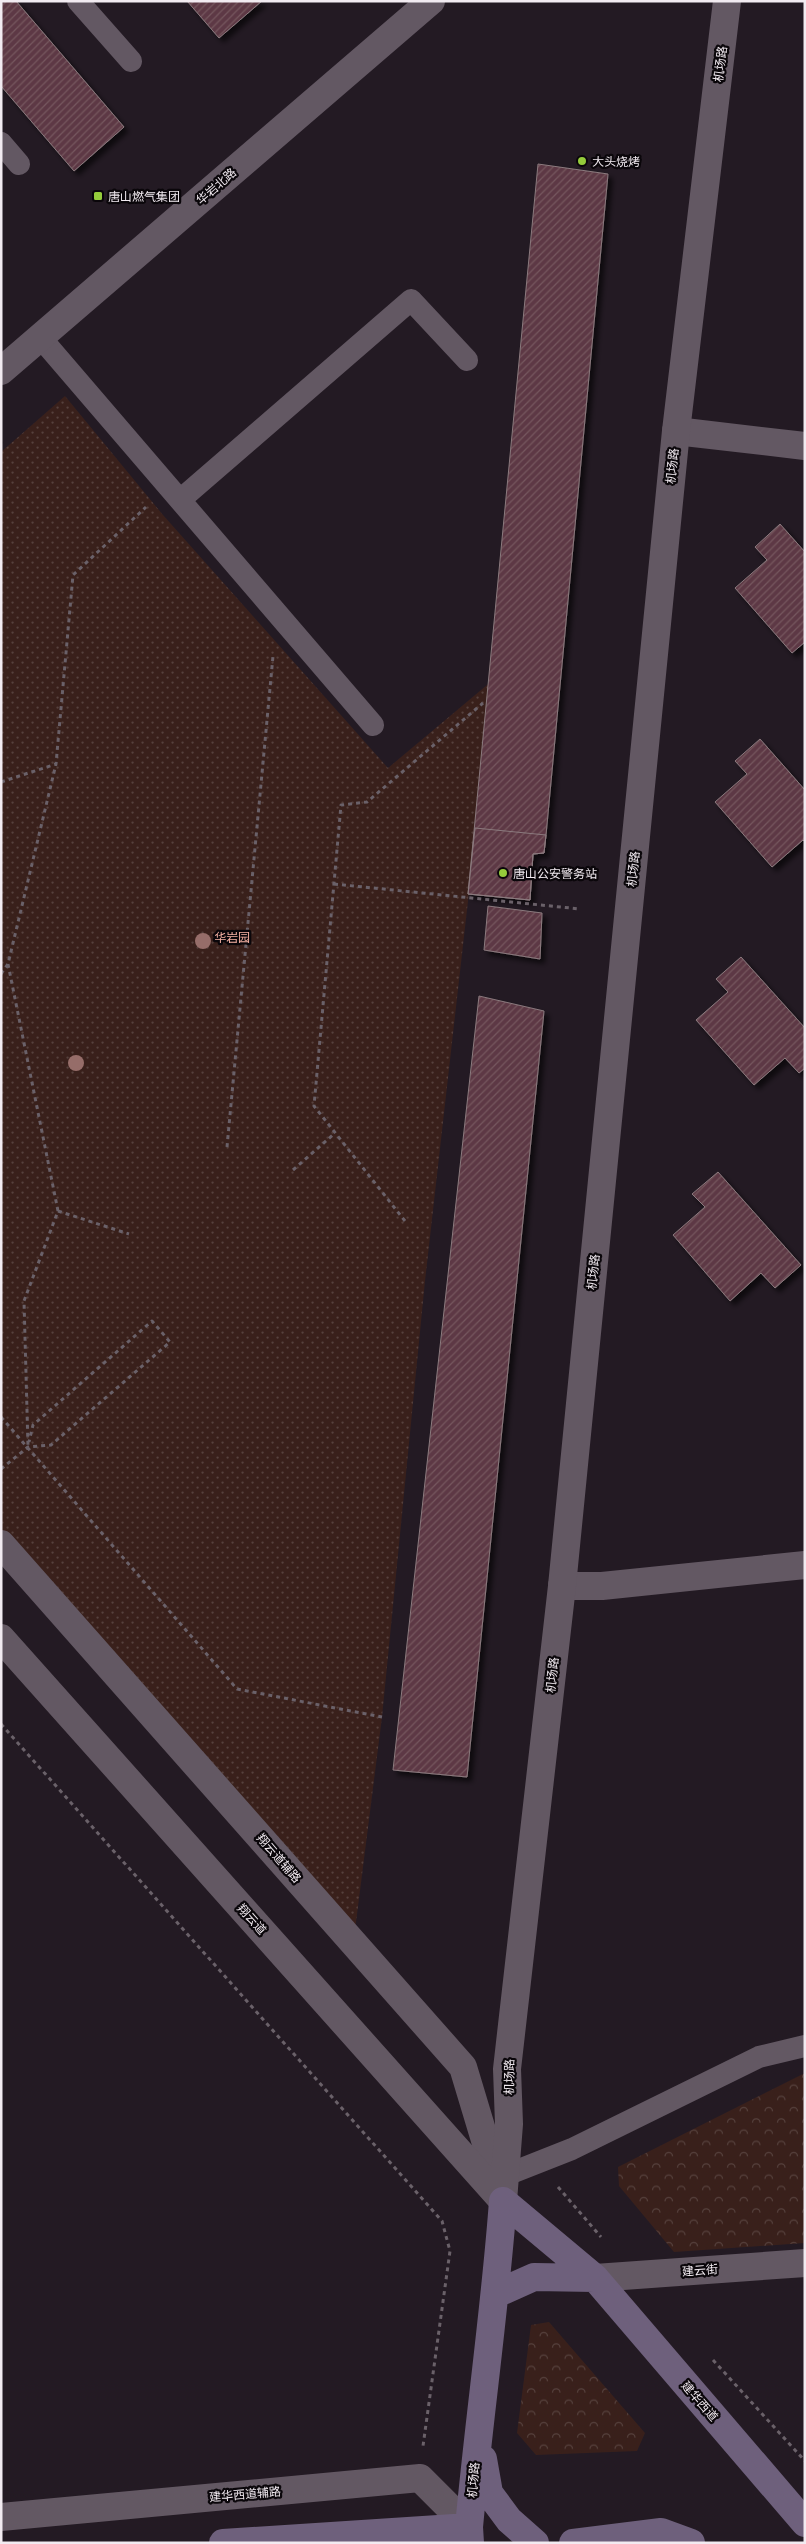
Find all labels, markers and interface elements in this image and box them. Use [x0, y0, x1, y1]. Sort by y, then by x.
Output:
street label: 机场路 [710, 45, 730, 83]
place label: 大头烧烤 [592, 154, 640, 169]
marker: 大头烧烤 [576, 155, 588, 167]
street label: 华岩北路 [193, 165, 239, 207]
place label: 唐山燃气集团 [108, 189, 180, 204]
marker: 唐山燃气集团 [92, 190, 104, 202]
street label: 机场路 [663, 447, 681, 485]
street label: 机场路 [624, 850, 642, 888]
place label: 唐山公安警务站 [513, 866, 597, 881]
marker: 唐山公安警务站 [497, 867, 509, 879]
park label: 华岩园 [214, 930, 250, 945]
street label: 机场路 [584, 1253, 602, 1291]
street label: 机场路 [543, 1656, 561, 1694]
street label: 翔云道辅路 [254, 1830, 304, 1886]
street label: 翔云道 [234, 1901, 270, 1937]
street label: 机场路 [501, 2059, 517, 2095]
street label: 建云街 [682, 2261, 718, 2279]
street label: 建华西道 [679, 2378, 721, 2424]
street label: 机场路 [464, 2461, 482, 2499]
street label: 建华西道辅路 [208, 2483, 282, 2505]

